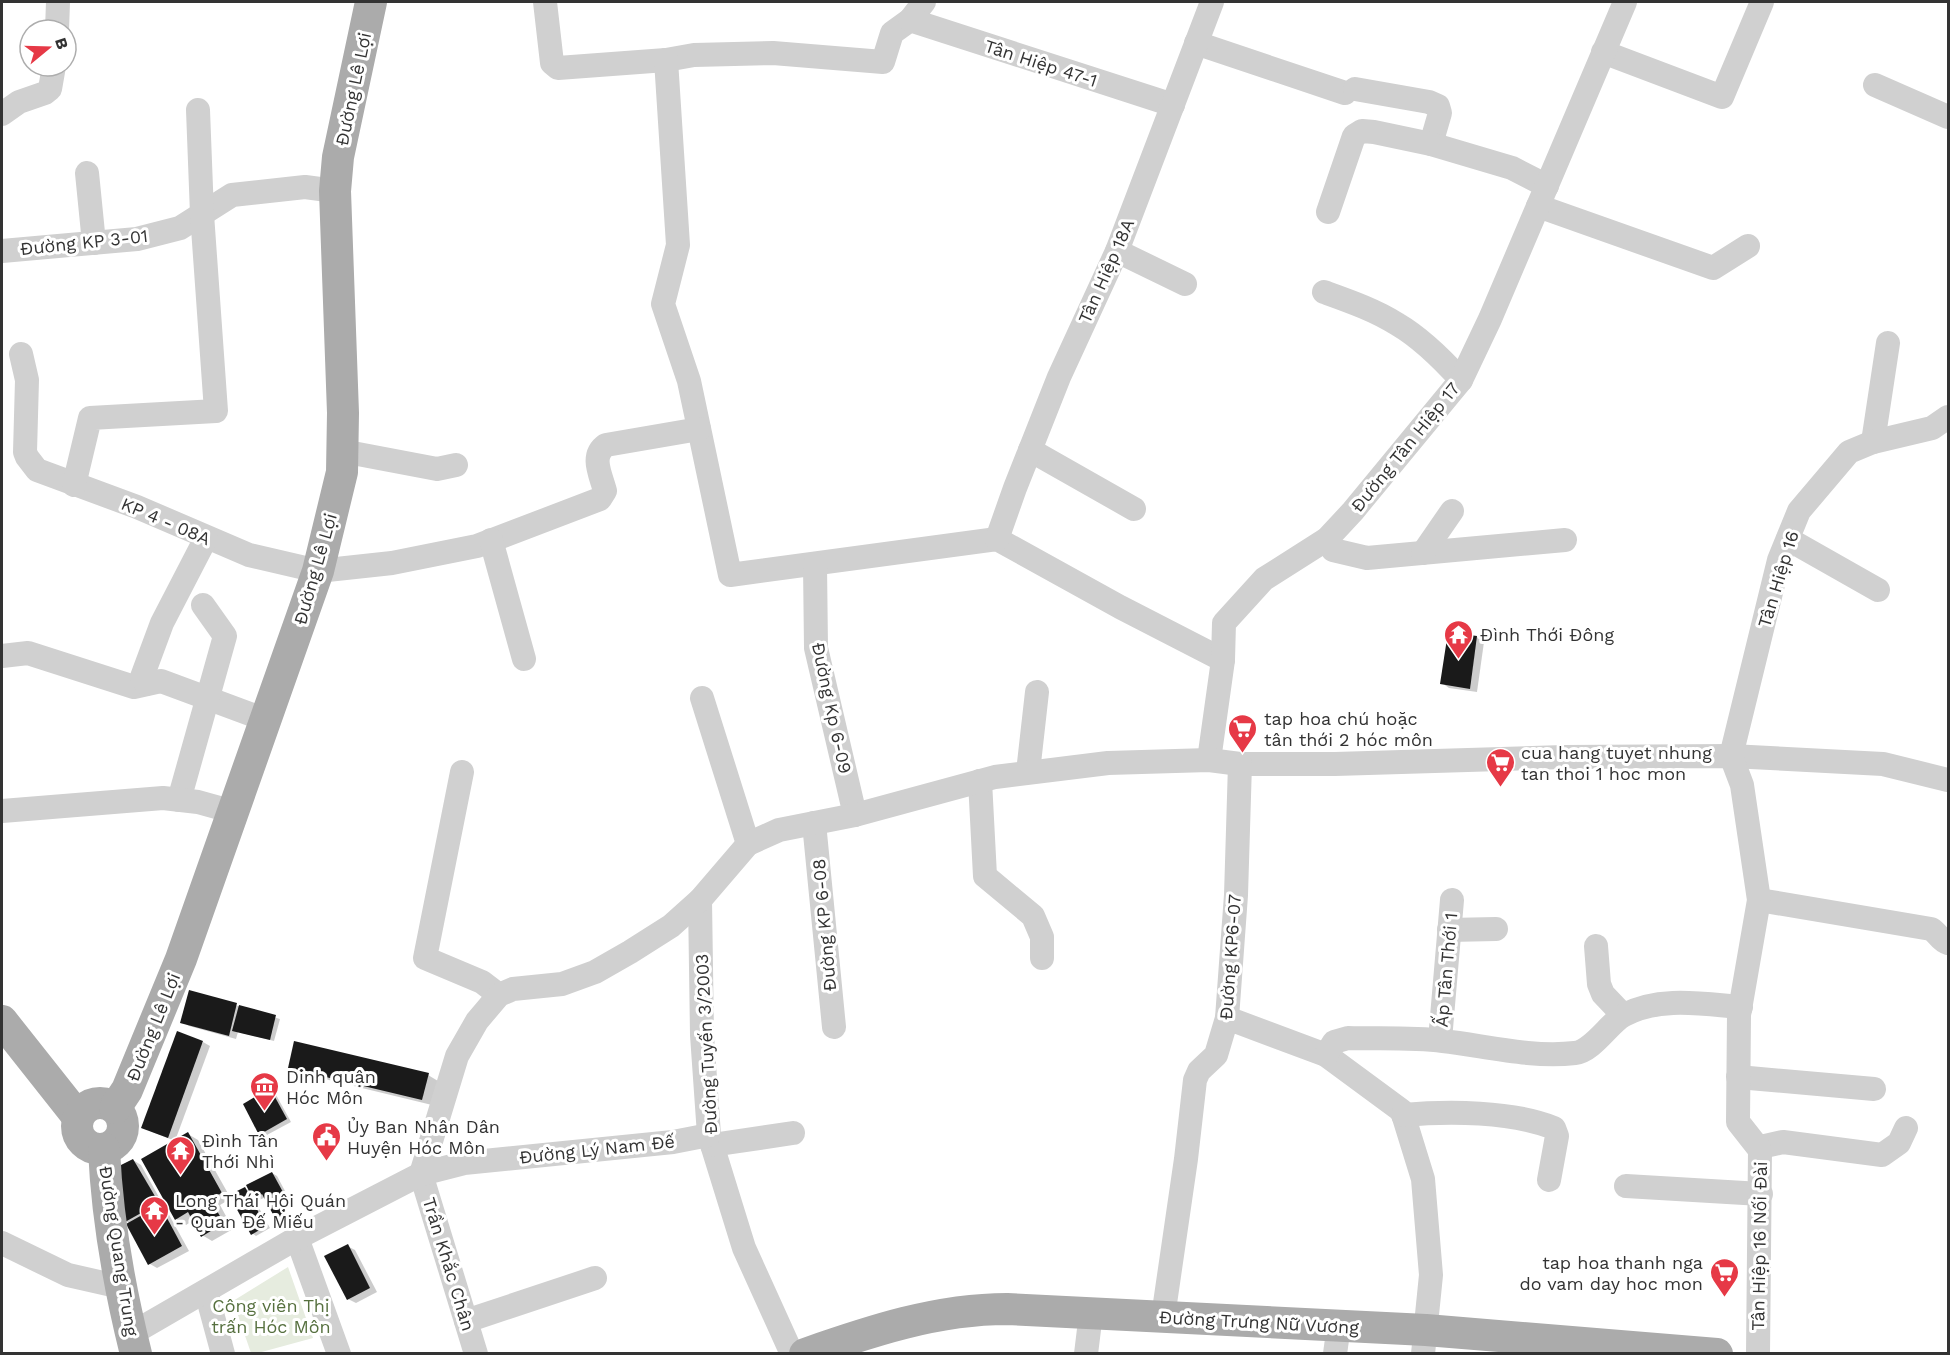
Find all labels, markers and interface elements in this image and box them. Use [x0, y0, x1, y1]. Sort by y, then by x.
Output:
north arrow [18, 18, 78, 78]
street label: Đường Lê Lợi [331, 31, 375, 147]
text: B [51, 35, 72, 52]
street label: Tân Hiệp 47-1 [982, 35, 1100, 91]
street label: Tân Hiệp 18A [1074, 215, 1138, 326]
street label: Đường KP 3-01 [19, 225, 149, 259]
street label: Đường Tân Hiệp 17 [1346, 378, 1464, 516]
street label: KP 4 - 08A [118, 493, 214, 549]
street label: Đường Lê Lợi [289, 511, 341, 627]
street label: Tân Hiệp 16 [1753, 528, 1803, 630]
temple icon: Đình Thới Đông [1443, 618, 1475, 660]
place label: Đình Thới Đông [1480, 624, 1614, 645]
street label: Đường Kp 6-09 [808, 640, 856, 776]
place label: tap hoa chú hoặc tân thới 2 hóc môn [1264, 708, 1433, 750]
supermarket icon: tap hoa chú hoặc tân thới 2 hóc môn [1227, 712, 1259, 754]
place label: cua hang tuyet nhung tan thoi 1 hoc mon [1521, 742, 1712, 784]
supermarket icon: cua hang tuyet nhung tan thoi 1 hoc mon [1484, 746, 1516, 788]
street label: Đường KP 6-08 [808, 858, 840, 992]
street label: Đường KP6-07 [1215, 893, 1245, 1021]
street label: Ấp Tân Thới 1 [1430, 912, 1461, 1028]
street label: Đường Tuyến 3/2003 [691, 953, 721, 1135]
street label: Đường Lê Lợi [122, 970, 184, 1084]
place label: Dinh quận Hóc Môn [286, 1066, 376, 1108]
museum icon: Dinh quận Hóc Môn [249, 1070, 281, 1112]
place label: Ủy Ban Nhân Dân Huyện Hóc Môn [347, 1116, 500, 1158]
public building icon: Ủy Ban Nhân Dân Huyện Hóc Môn [310, 1120, 342, 1162]
place label: Đình Tân Thới Nhì [202, 1130, 278, 1172]
street label: Đường Lý Nam Đế [518, 1130, 676, 1168]
temple icon: Đình Tân Thới Nhì [165, 1134, 197, 1176]
street label: Tân Hiệp 16 Nối Đài [1747, 1161, 1771, 1331]
street label: Đường Quang Trung [95, 1164, 143, 1338]
place label: Long Thái Hội Quán - Quan Đế Miếu [175, 1190, 346, 1232]
temple icon: Long Thái Hội Quán - Quan Đế Miếu [138, 1194, 170, 1236]
street label: Trần Khắc Chân [419, 1195, 479, 1333]
place label: tap hoa thanh nga do vam day hoc mon [1519, 1252, 1703, 1294]
supermarket icon: tap hoa thanh nga do vam day hoc mon [1708, 1256, 1740, 1298]
park label: Công viên Thị trấn Hóc Môn [211, 1295, 331, 1337]
street label: Đường Trưng Nữ Vương [1159, 1306, 1360, 1338]

